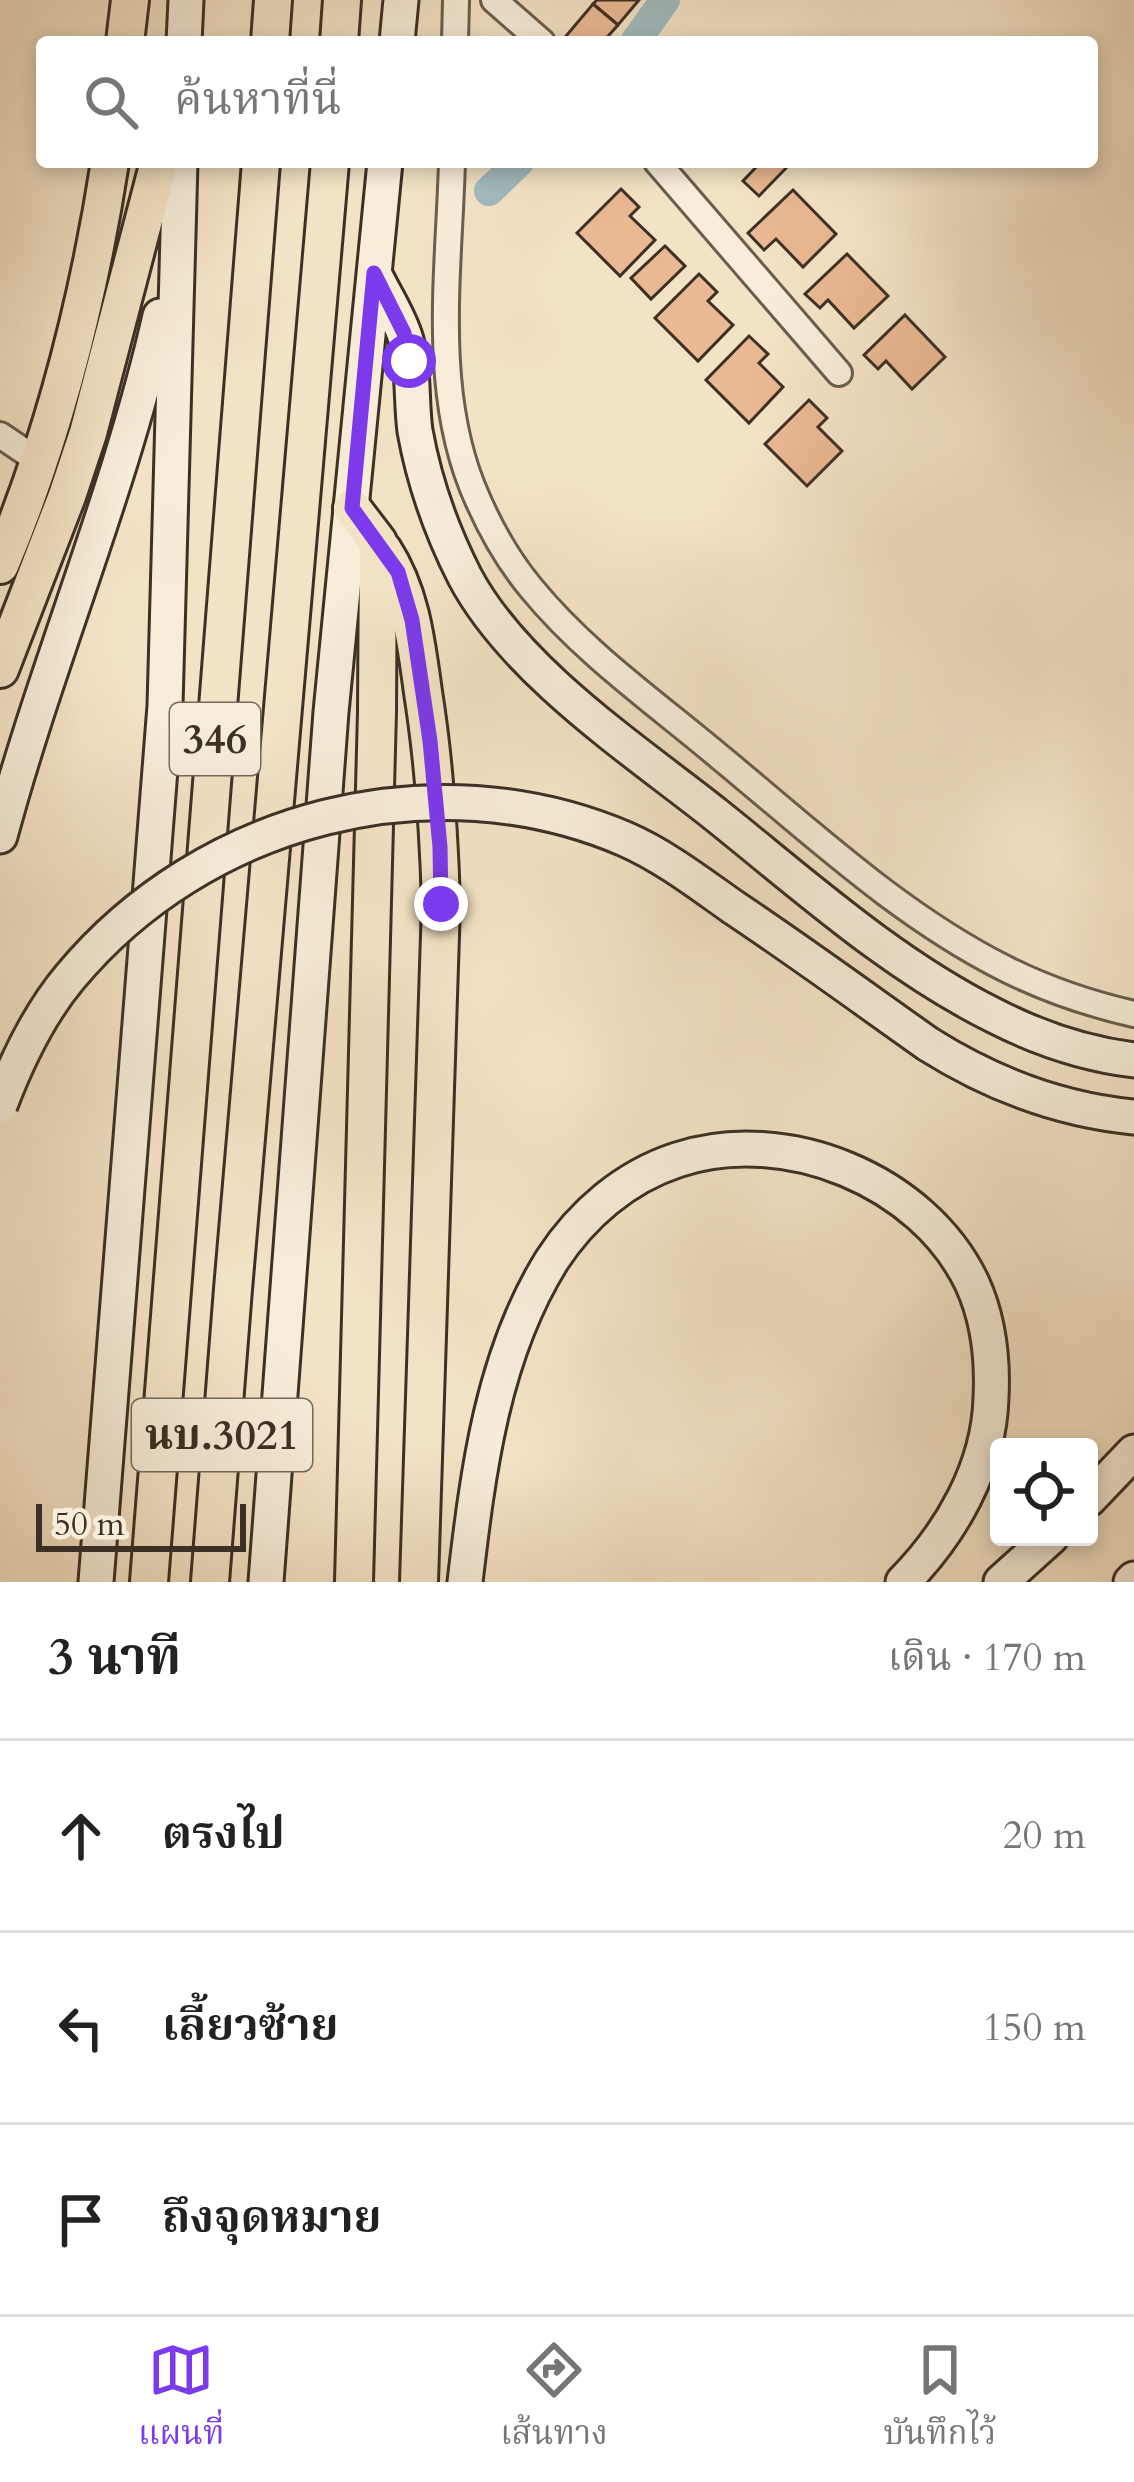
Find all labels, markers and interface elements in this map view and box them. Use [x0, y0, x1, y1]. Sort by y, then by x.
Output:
search box [36, 36, 1098, 168]
icon: search [78, 69, 144, 135]
text: ค้นหาที่นี่ [174, 69, 342, 130]
route start [382, 334, 436, 388]
road number: 346 [170, 703, 260, 775]
route end [414, 877, 468, 931]
road number: นบ.3021 [132, 1399, 312, 1471]
map controls [990, 1438, 1098, 1546]
button: locate [990, 1438, 1098, 1546]
scale bar [36, 1498, 246, 1551]
text: 50 m [54, 1502, 125, 1547]
text: 3 นาที [48, 1623, 181, 1693]
text: เดิน · 170 m [888, 1631, 1086, 1684]
icon: ahead [48, 1803, 114, 1869]
text: ตรงไป [162, 1803, 285, 1864]
text: 20 m [1003, 1809, 1086, 1862]
icon: left [48, 1995, 114, 2061]
text: เลี้ยวซ้าย [162, 1995, 338, 2056]
text: 150 m [983, 2001, 1086, 2054]
icon: arrive [48, 2187, 114, 2253]
text: ถึงจุดหมาย [162, 2187, 382, 2248]
tab: แผนที่ [138, 2337, 224, 2462]
tab: เส้นทาง [500, 2337, 608, 2462]
tab: บันทึกไว้ [884, 2337, 996, 2462]

